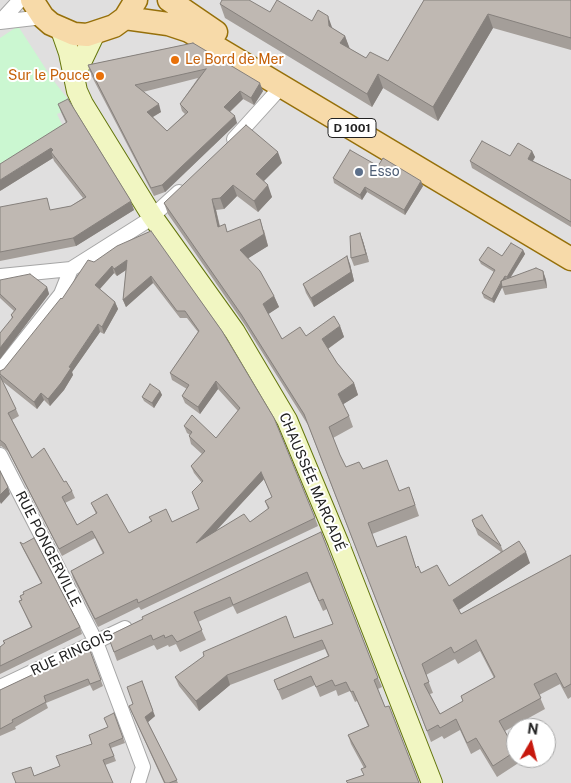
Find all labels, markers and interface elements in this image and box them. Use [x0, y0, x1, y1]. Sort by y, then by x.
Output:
place label: Le Bord de Mer [185, 52, 284, 68]
marker: Le Bord de Mer [169, 54, 181, 66]
place label: Sur le Pouce [8, 68, 90, 84]
marker: Sur le Pouce [94, 70, 106, 82]
road number: D 1001 [328, 119, 376, 138]
place label: Esso [369, 164, 400, 180]
marker: Esso [353, 166, 365, 178]
street label: CHAUSSÉE MARCADÉ [275, 410, 349, 554]
street label: RUE PONGERVILLE [12, 488, 84, 610]
street label: RUE RINGOIS [28, 627, 116, 679]
north arrow [506, 718, 556, 768]
text: N [526, 720, 539, 738]

